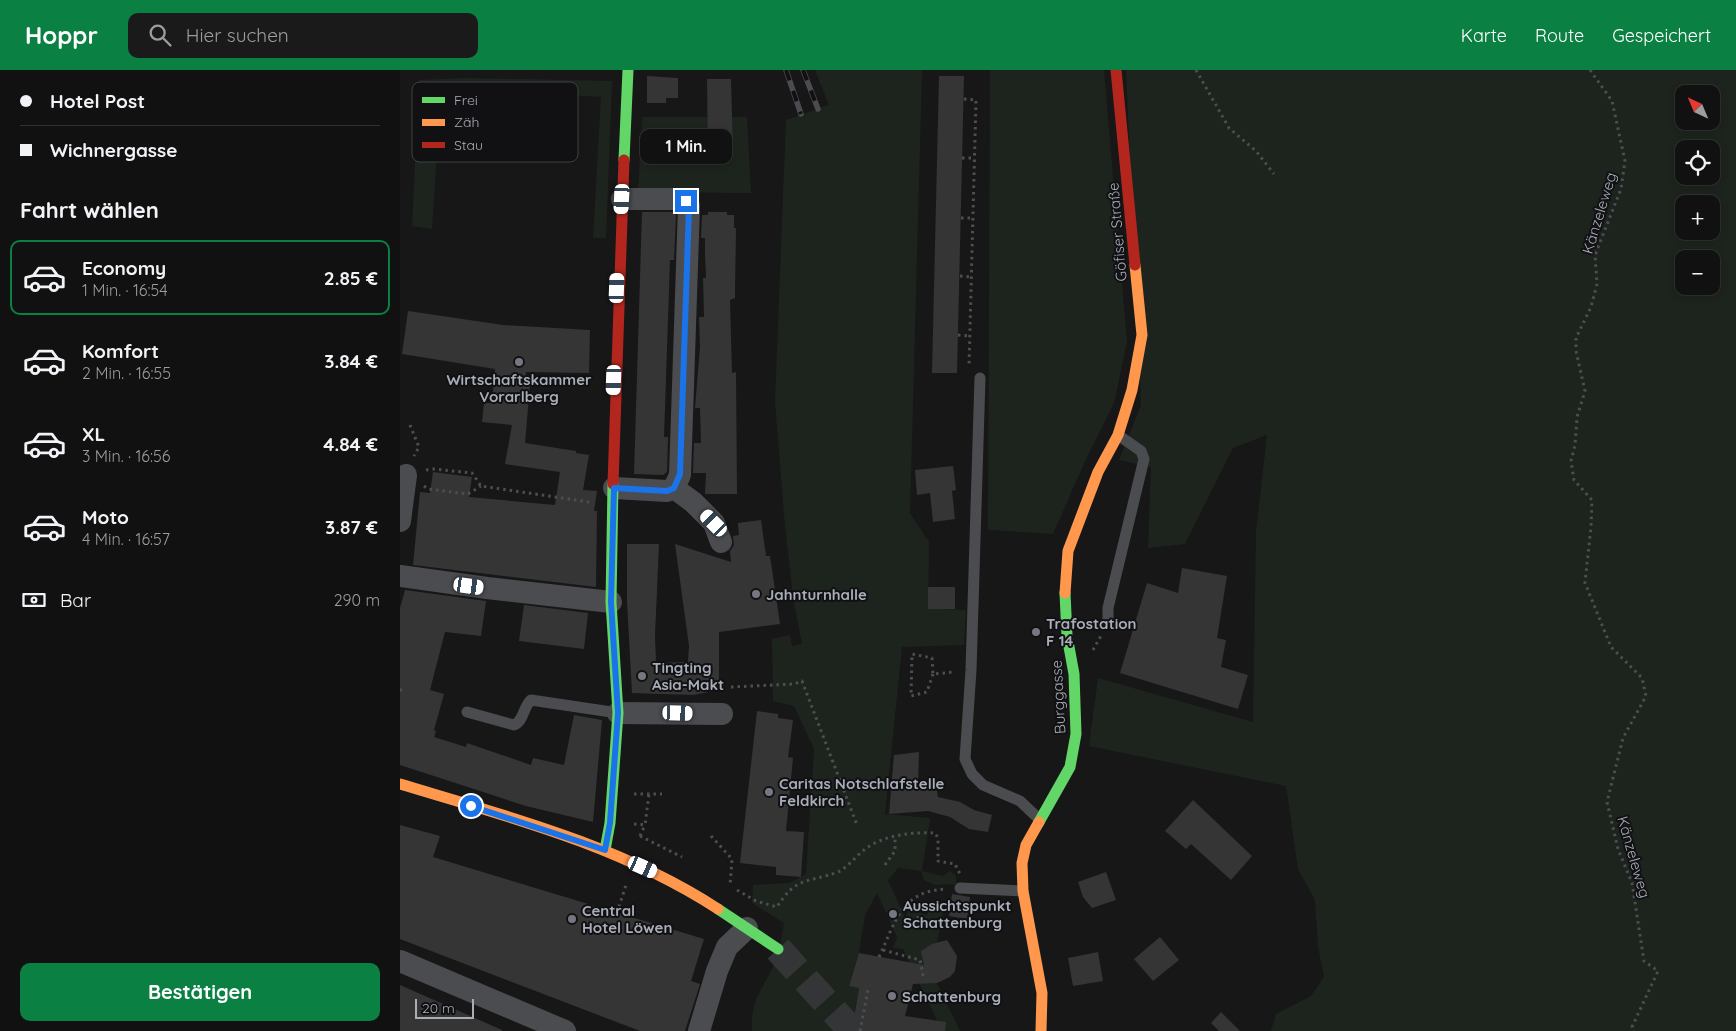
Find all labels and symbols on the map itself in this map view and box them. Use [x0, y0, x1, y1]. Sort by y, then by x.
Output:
legend [412, 82, 578, 162]
north arrow [1675, 85, 1720, 130]
text: Frei [454, 91, 478, 109]
text: Zäh [454, 113, 479, 131]
callout: 1 Min. [640, 128, 732, 164]
text: Stau [454, 136, 483, 154]
street label: Känzeleweg [1578, 170, 1620, 256]
street label: Göfiser Straße [1103, 182, 1131, 282]
car [613, 184, 630, 214]
route end [675, 190, 697, 212]
car [608, 273, 625, 303]
marker: Wirtschaftskammer Vorarlberg [513, 356, 525, 368]
car [605, 365, 622, 395]
place label: Wirtschaftskammer Vorarlberg [446, 370, 592, 406]
car [698, 507, 729, 539]
car [453, 576, 484, 596]
place label: Jahnturnhalle [766, 585, 867, 604]
marker: Jahnturnhalle [750, 588, 762, 600]
place label: Trafostation F 14 [1046, 614, 1136, 650]
marker: Trafostation F 14 [1030, 626, 1042, 638]
place label: Tingting Asia-Makt [652, 658, 724, 694]
street label: Burggasse [1047, 659, 1069, 735]
marker: Tingting Asia-Makt [636, 670, 648, 682]
car [662, 705, 693, 721]
place label: Caritas Notschlafstelle Feldkirch [779, 774, 945, 810]
marker: Caritas Notschlafstelle Feldkirch [763, 786, 775, 798]
route start [460, 795, 482, 817]
street label: Känzeleweg [1613, 814, 1655, 900]
car [626, 854, 659, 880]
place label: Aussichtspunkt Schattenburg [903, 896, 1011, 932]
place label: Central Hotel Löwen [582, 901, 672, 937]
marker: Aussichtspunkt Schattenburg [887, 908, 899, 920]
marker: Central Hotel Löwen [566, 913, 578, 925]
place label: Schattenburg [902, 987, 1001, 1006]
marker: Schattenburg [886, 990, 898, 1002]
scale bar [415, 996, 474, 1019]

